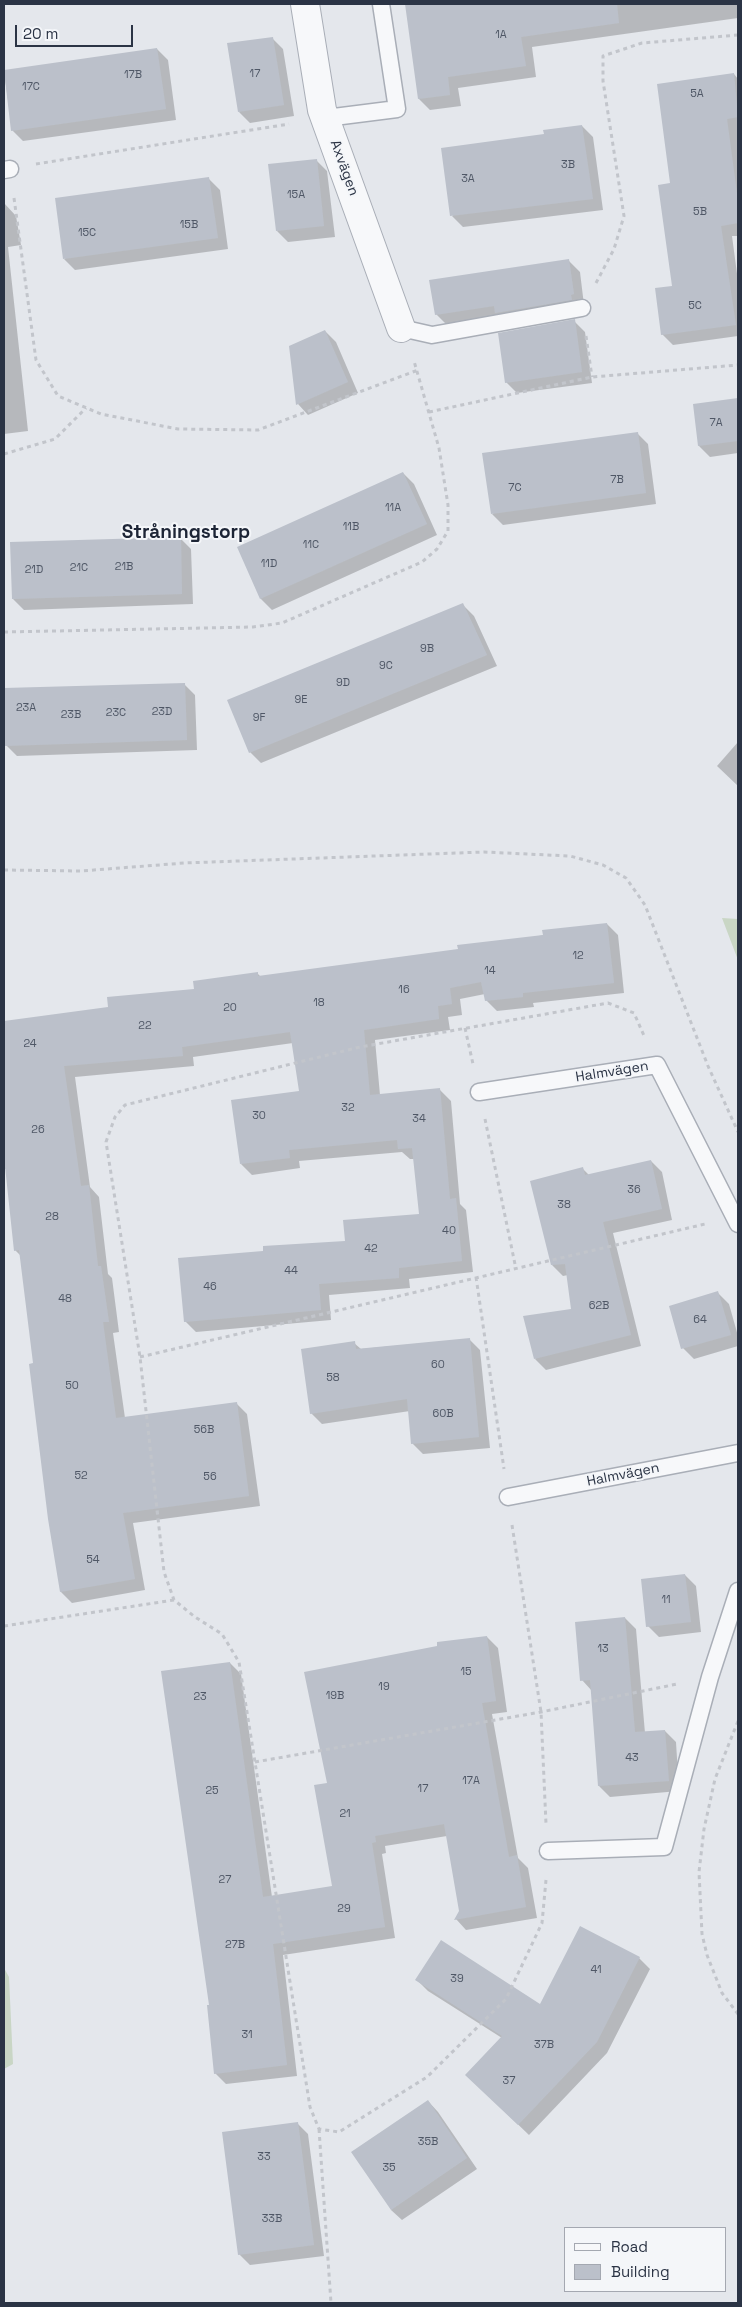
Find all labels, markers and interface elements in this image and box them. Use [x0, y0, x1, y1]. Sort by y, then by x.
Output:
scale bar [18, 15, 135, 47]
text: 20 m [23, 24, 58, 43]
house number: 1A [495, 28, 507, 42]
house number: 17 [250, 67, 260, 81]
house number: 17B [124, 68, 142, 82]
house number: 17C [22, 80, 40, 94]
house number: 5A [690, 87, 704, 101]
street label: Axvägen [326, 138, 362, 198]
house number: 3B [561, 158, 575, 172]
house number: 3A [461, 172, 475, 186]
house number: 15A [287, 188, 305, 202]
house number: 5B [693, 205, 707, 219]
house number: 15B [180, 218, 198, 232]
house number: 15C [78, 226, 96, 240]
house number: 5C [688, 299, 702, 313]
house number: 7A [709, 416, 723, 430]
house number: 7B [610, 473, 624, 487]
house number: 7C [508, 481, 522, 495]
house number: 11A [385, 501, 401, 515]
house number: 11B [343, 520, 359, 534]
district label: Stråningstorp [122, 522, 250, 544]
house number: 11C [303, 538, 319, 552]
house number: 11D [261, 557, 277, 571]
house number: 21B [115, 560, 133, 574]
house number: 21C [70, 561, 88, 575]
house number: 21D [25, 563, 43, 577]
house number: 9B [420, 642, 434, 656]
house number: 9C [379, 659, 393, 673]
house number: 9D [336, 676, 350, 690]
house number: 9E [295, 693, 307, 707]
house number: 23A [16, 701, 36, 715]
house number: 23D [152, 705, 172, 719]
house number: 23C [106, 706, 126, 720]
house number: 23B [61, 708, 81, 722]
house number: 9F [253, 711, 265, 725]
house number: 12 [572, 949, 584, 963]
house number: 14 [484, 964, 496, 978]
house number: 16 [398, 983, 410, 997]
house number: 18 [313, 996, 325, 1010]
house number: 20 [223, 1001, 237, 1015]
house number: 22 [138, 1019, 152, 1033]
house number: 24 [23, 1037, 37, 1051]
street label: Halmvägen [574, 1058, 650, 1086]
house number: 32 [341, 1101, 355, 1115]
house number: 30 [252, 1109, 266, 1123]
house number: 34 [412, 1112, 426, 1126]
house number: 26 [31, 1123, 45, 1137]
house number: 36 [627, 1183, 641, 1197]
house number: 38 [557, 1198, 571, 1212]
house number: 28 [45, 1210, 59, 1224]
house number: 40 [442, 1224, 456, 1238]
house number: 42 [364, 1242, 378, 1256]
house number: 44 [284, 1264, 298, 1278]
house number: 46 [203, 1280, 217, 1294]
house number: 48 [58, 1292, 72, 1306]
house number: 62B [589, 1299, 609, 1313]
house number: 64 [693, 1313, 707, 1327]
house number: 60 [431, 1358, 445, 1372]
house number: 58 [326, 1371, 340, 1385]
house number: 50 [65, 1379, 79, 1393]
house number: 60B [432, 1407, 454, 1421]
house number: 56B [194, 1423, 214, 1437]
street label: Halmvägen [585, 1460, 661, 1490]
house number: 52 [74, 1469, 88, 1483]
house number: 56 [203, 1470, 217, 1484]
house number: 54 [86, 1553, 100, 1567]
house number: 11 [661, 1593, 671, 1607]
house number: 13 [597, 1642, 609, 1656]
house number: 15 [460, 1665, 472, 1679]
house number: 19 [378, 1680, 390, 1694]
house number: 19B [326, 1689, 344, 1703]
house number: 23 [193, 1690, 207, 1704]
house number: 43 [625, 1751, 639, 1765]
house number: 17A [462, 1774, 480, 1788]
house number: 17 [418, 1782, 428, 1796]
house number: 25 [205, 1784, 219, 1798]
house number: 21 [339, 1807, 351, 1821]
house number: 27 [219, 1873, 231, 1887]
house number: 29 [337, 1902, 351, 1916]
house number: 27B [225, 1938, 245, 1952]
house number: 41 [590, 1963, 602, 1977]
house number: 39 [450, 1972, 464, 1986]
house number: 31 [241, 2028, 253, 2042]
house number: 37B [534, 2038, 554, 2052]
house number: 37 [503, 2074, 515, 2088]
house number: 35B [418, 2135, 438, 2149]
house number: 33 [257, 2150, 271, 2164]
house number: 35 [382, 2161, 396, 2175]
house number: 33B [262, 2212, 282, 2226]
legend [564, 2227, 727, 2292]
text: Road [611, 2237, 648, 2256]
text: Building [611, 2262, 670, 2281]

